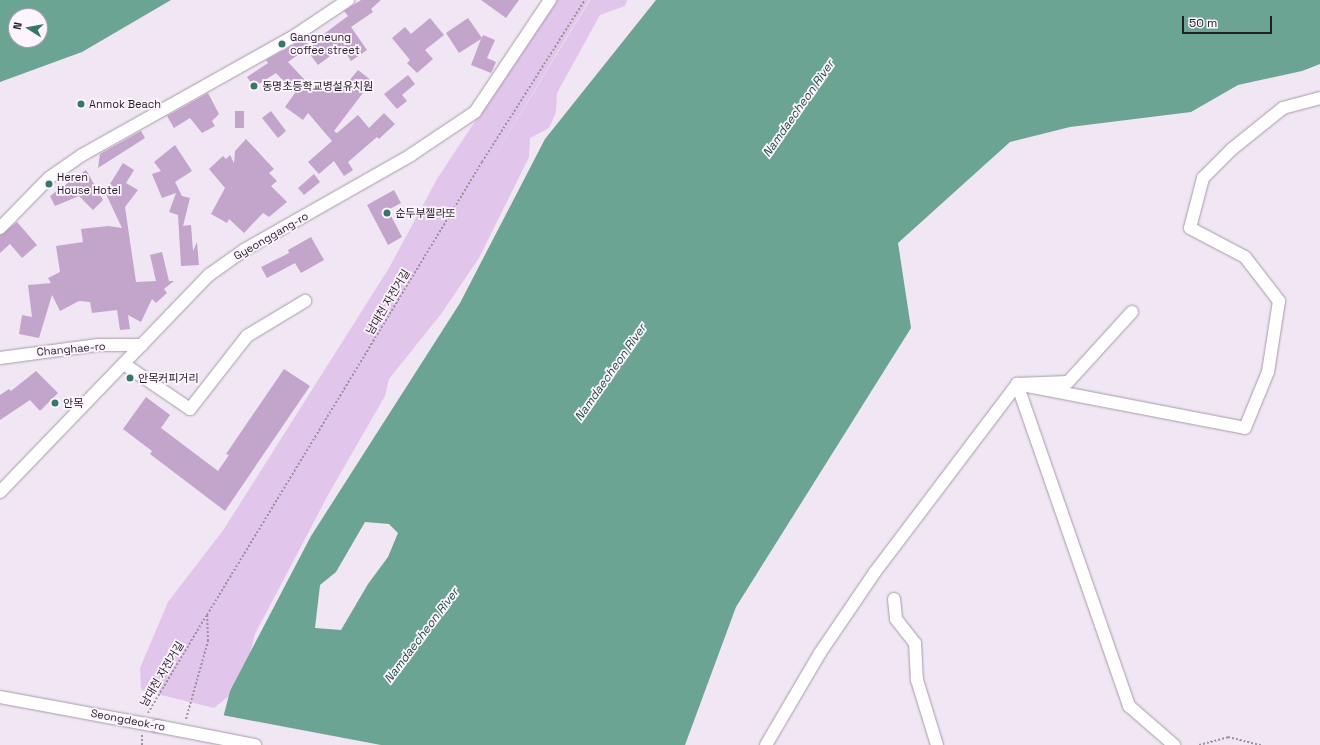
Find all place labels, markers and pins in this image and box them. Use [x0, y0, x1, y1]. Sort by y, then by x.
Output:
place label: Gangneung coffee street [290, 31, 360, 57]
marker: Gangneung coffee street [277, 39, 287, 49]
place label: 동명초등학교병설유치원 [262, 79, 373, 93]
marker: 동명초등학교병설유치원 [249, 81, 259, 91]
place label: Anmok Beach [89, 97, 161, 111]
marker: Anmok Beach [76, 99, 86, 109]
place label: Heren House Hotel [57, 171, 121, 197]
marker: Heren House Hotel [44, 179, 54, 189]
place label: 순두부젤라또 [395, 206, 456, 220]
marker: 순두부젤라또 [382, 208, 392, 218]
place label: 안목커피거리 [138, 371, 199, 385]
marker: 안목커피거리 [125, 373, 135, 383]
place label: 안목 [63, 396, 83, 410]
marker: 안목 [50, 398, 60, 408]

